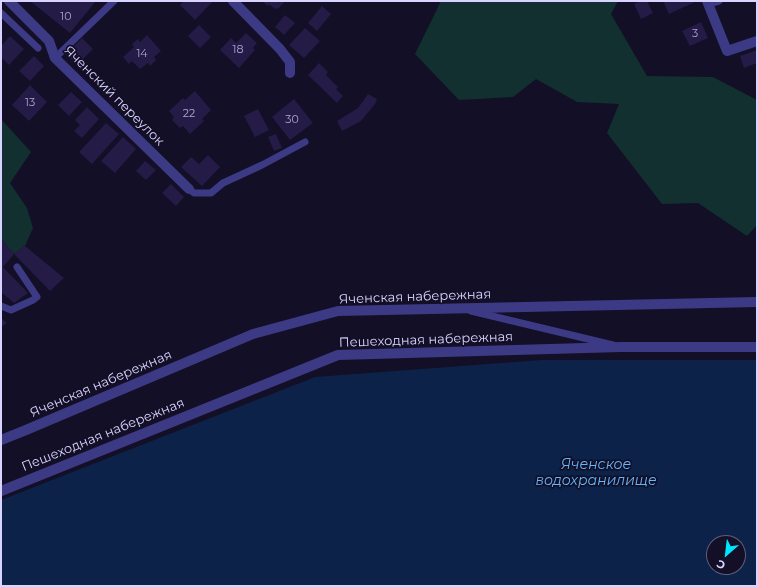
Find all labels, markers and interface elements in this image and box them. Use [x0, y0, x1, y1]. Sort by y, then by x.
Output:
house number: 10 [60, 10, 72, 24]
house number: 3 [692, 27, 698, 41]
street label: Яченский переулок [61, 43, 167, 149]
house number: 18 [233, 43, 243, 57]
house number: 14 [136, 47, 148, 61]
house number: 13 [25, 96, 35, 110]
house number: 22 [183, 107, 195, 121]
house number: 30 [285, 113, 299, 127]
street label: Яченская набережная [339, 287, 491, 307]
street label: Пешеходная набережная [339, 329, 513, 351]
street label: Яченская набережная [28, 347, 174, 421]
street label: Пешеходная набережная [19, 395, 187, 475]
water label: Яченское водохранилище [535, 457, 657, 490]
north arrow [706, 535, 746, 575]
text: С [714, 557, 728, 573]

